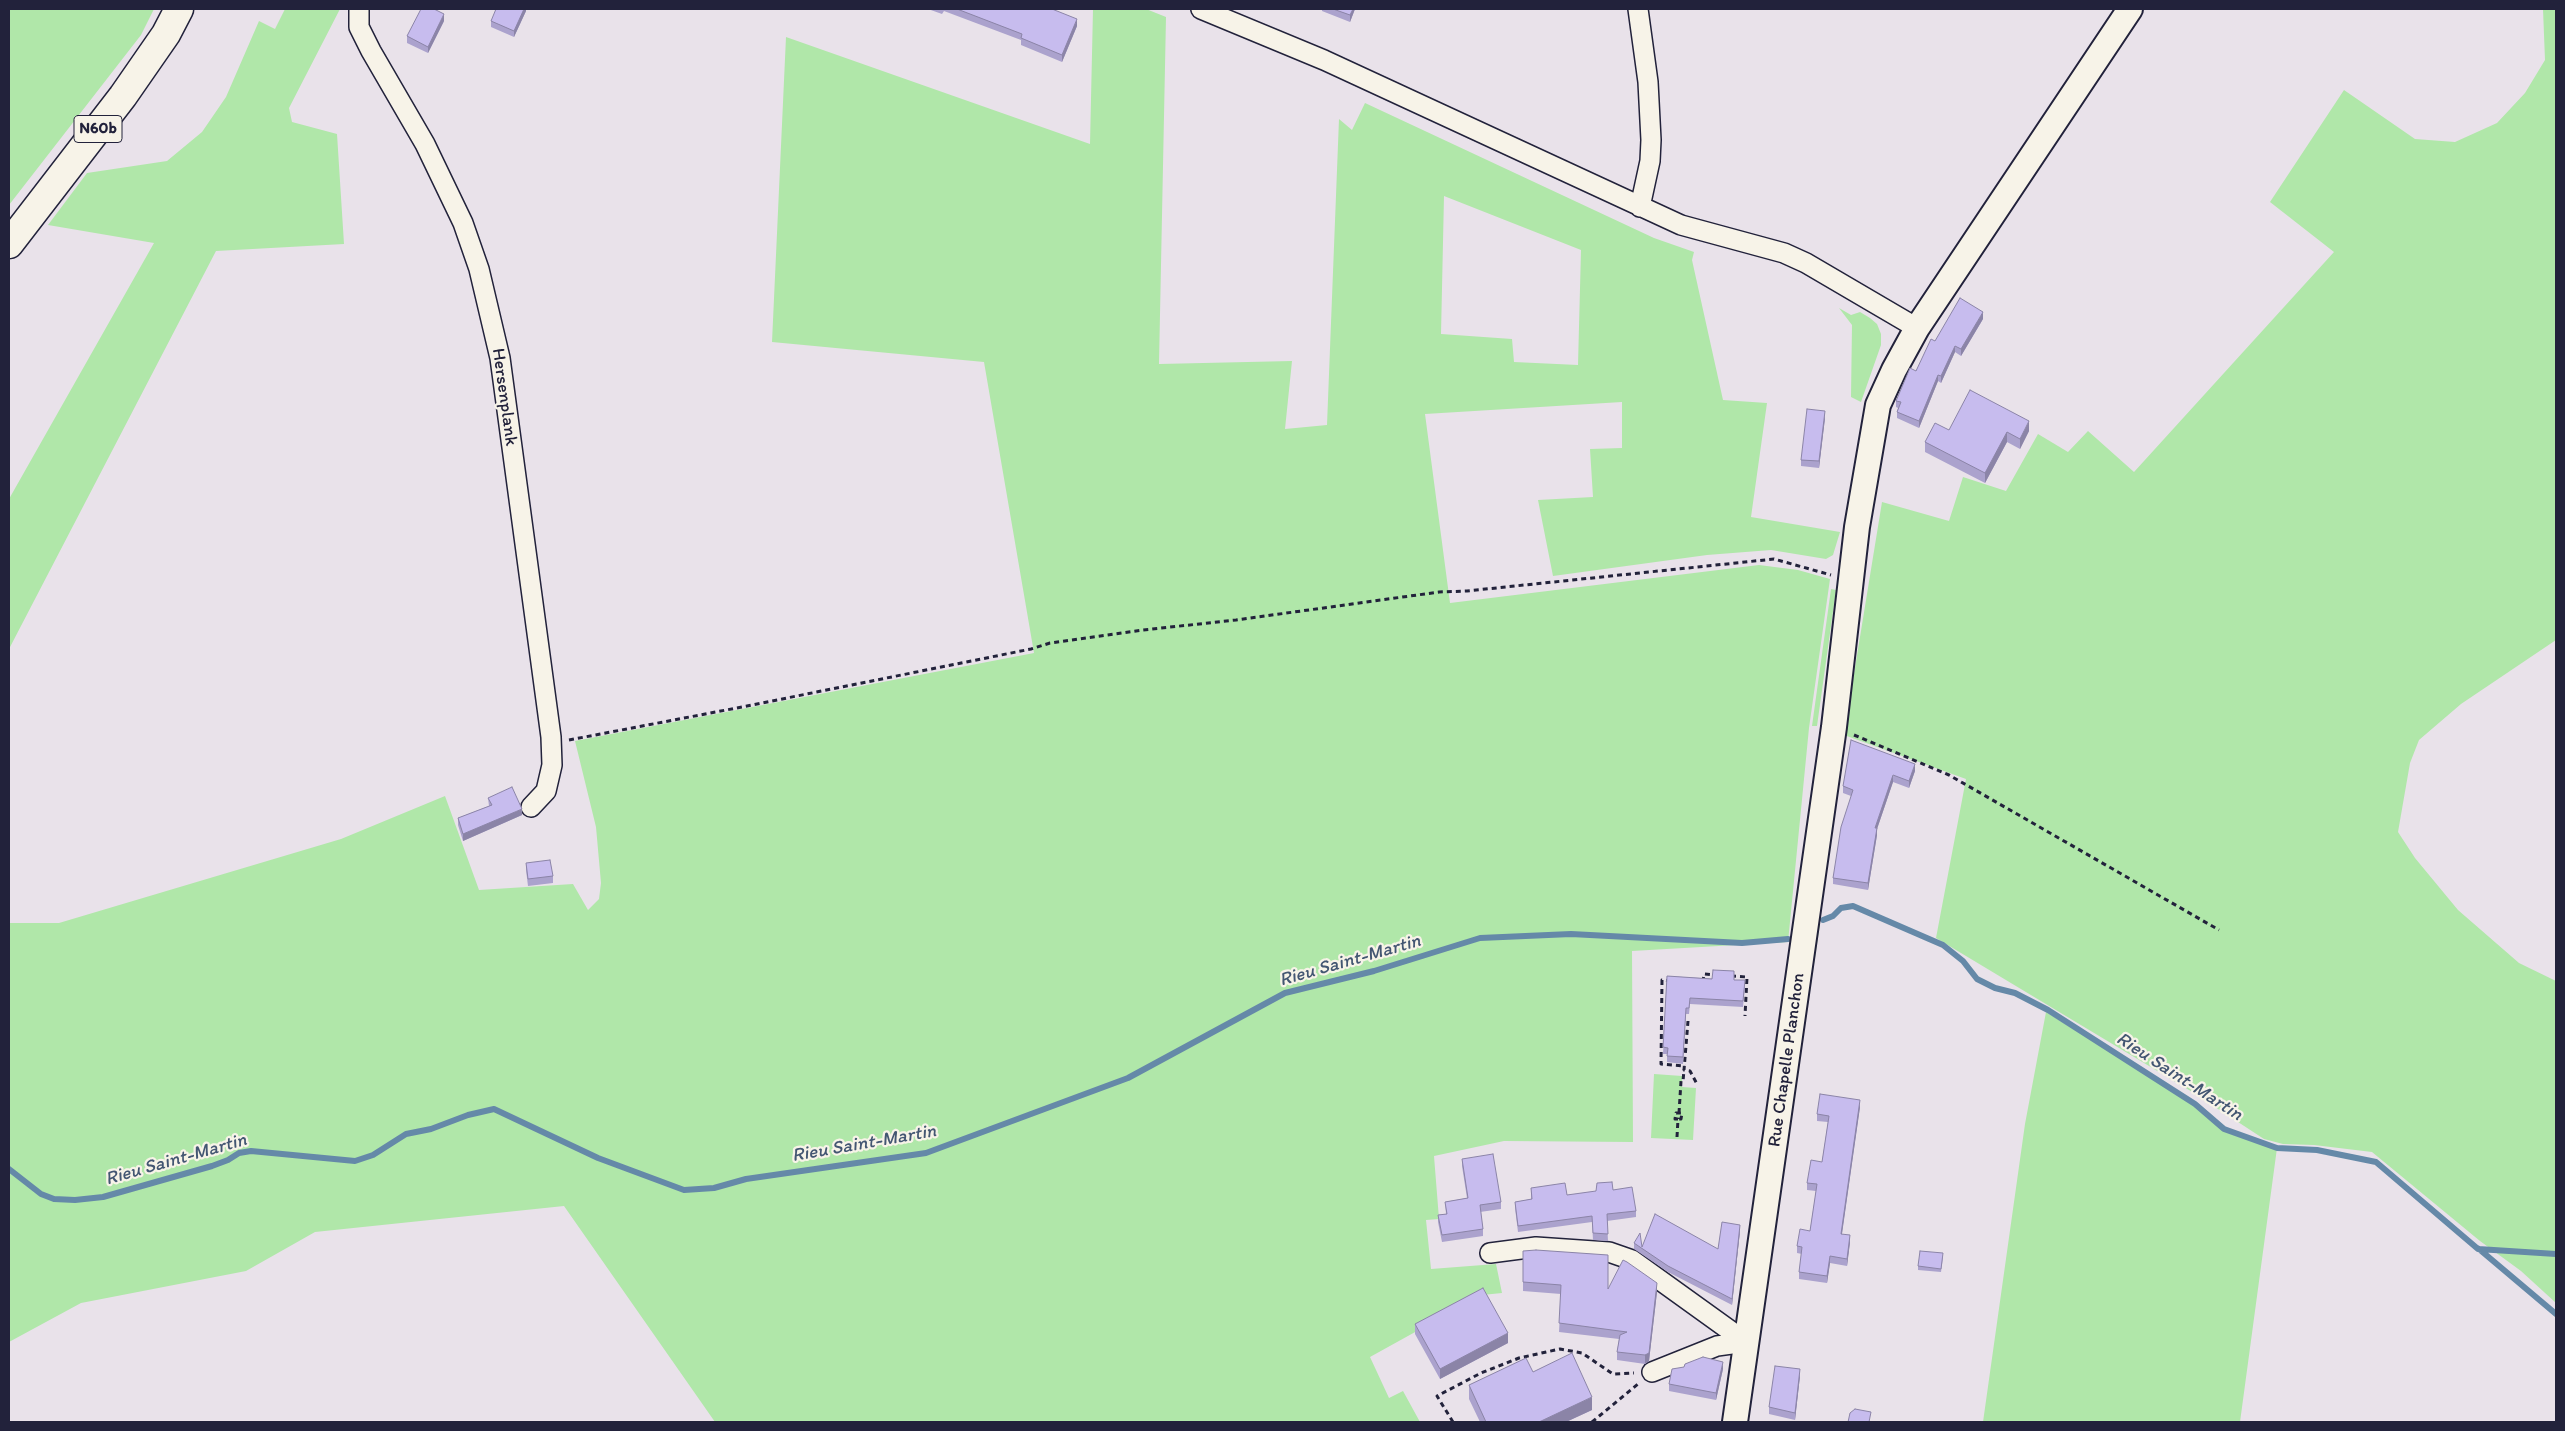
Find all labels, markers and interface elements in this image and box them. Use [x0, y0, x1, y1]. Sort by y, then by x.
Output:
road number: N60b [74, 116, 122, 142]
street label: Hersenplank [486, 347, 522, 447]
water label: Rieu Saint-Martin [1277, 930, 1423, 992]
street label: Rue Chapelle Planchon [1764, 972, 1810, 1148]
water label: Rieu Saint-Martin [2112, 1028, 2246, 1126]
water label: Rieu Saint-Martin [790, 1120, 938, 1168]
water label: Rieu Saint-Martin [103, 1129, 249, 1191]

